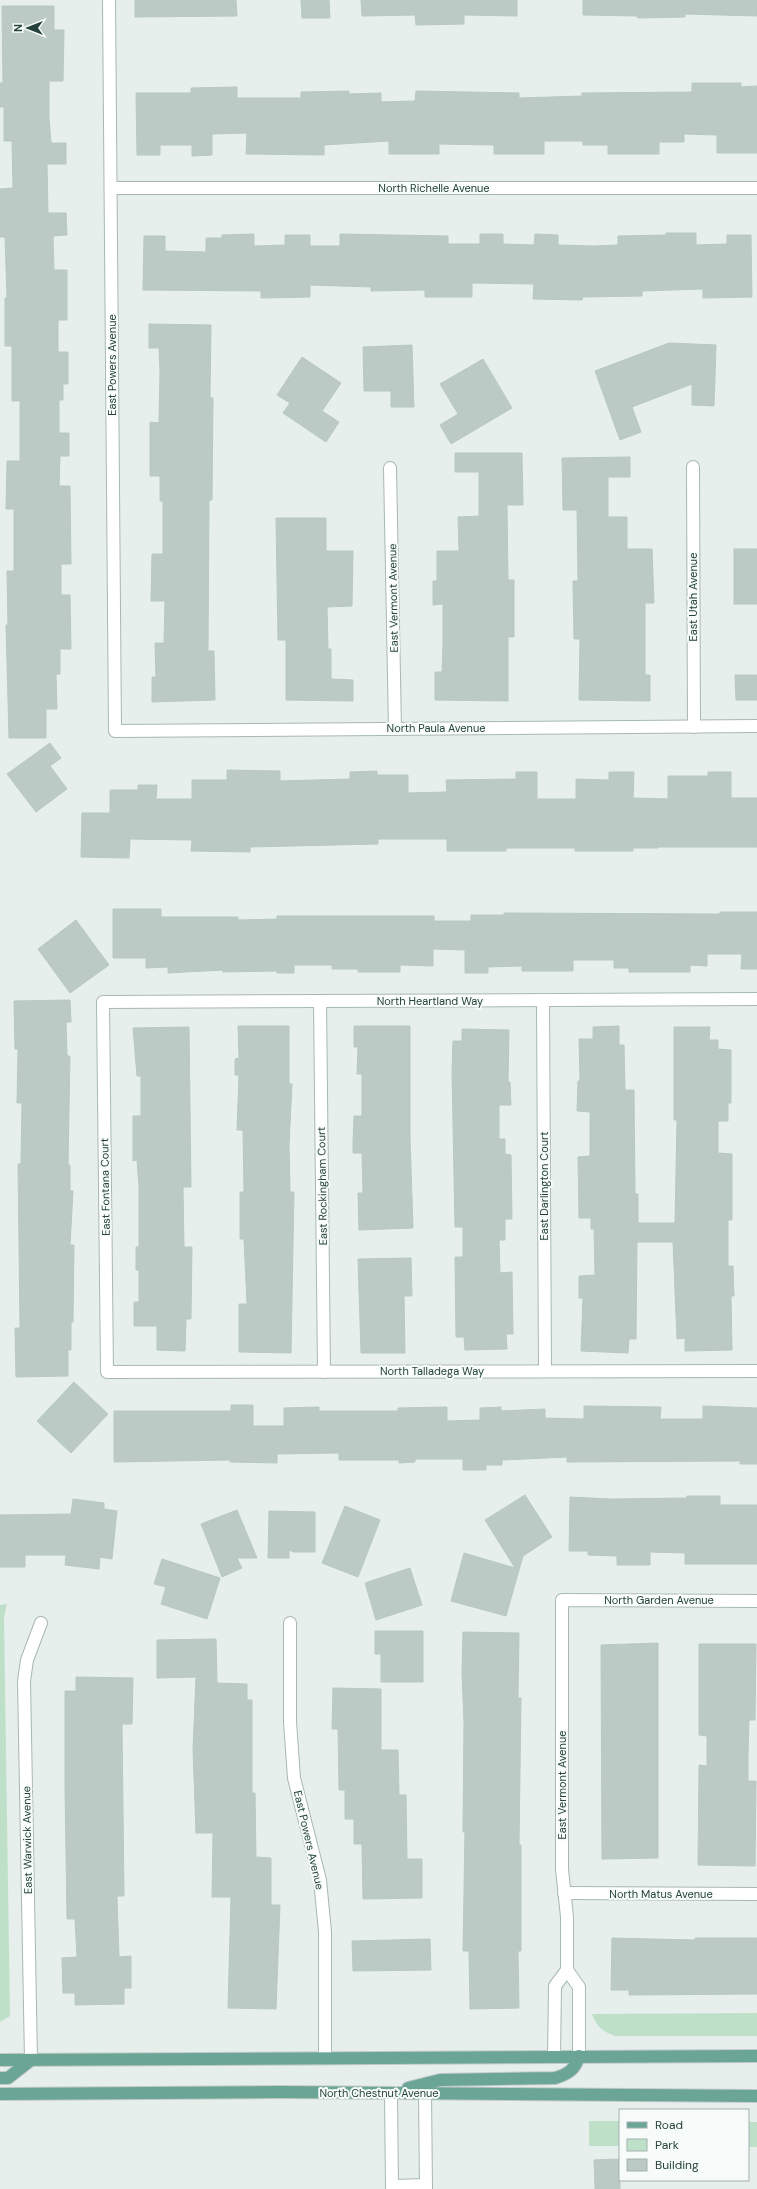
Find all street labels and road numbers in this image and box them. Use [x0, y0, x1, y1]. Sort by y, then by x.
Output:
street label: North Richelle Avenue [378, 181, 490, 195]
street label: East Powers Avenue [105, 314, 119, 416]
street label: East Vermont Avenue [385, 543, 401, 653]
street label: East Utah Avenue [686, 553, 700, 641]
street label: North Paula Avenue [387, 721, 485, 735]
street label: North Heartland Way [377, 994, 483, 1008]
street label: East Rockingham Court [314, 1127, 330, 1245]
street label: East Darlington Court [537, 1132, 551, 1240]
street label: East Fontana Court [97, 1138, 113, 1236]
street label: North Talladega Way [380, 1364, 484, 1378]
street label: North Garden Avenue [604, 1593, 714, 1607]
street label: East Vermont Avenue [555, 1731, 569, 1839]
street label: East Warwick Avenue [19, 1786, 35, 1894]
street label: East Powers Avenue [291, 1789, 327, 1891]
street label: North Matus Avenue [609, 1887, 713, 1901]
street label: North Chestnut Avenue [319, 2086, 439, 2100]

